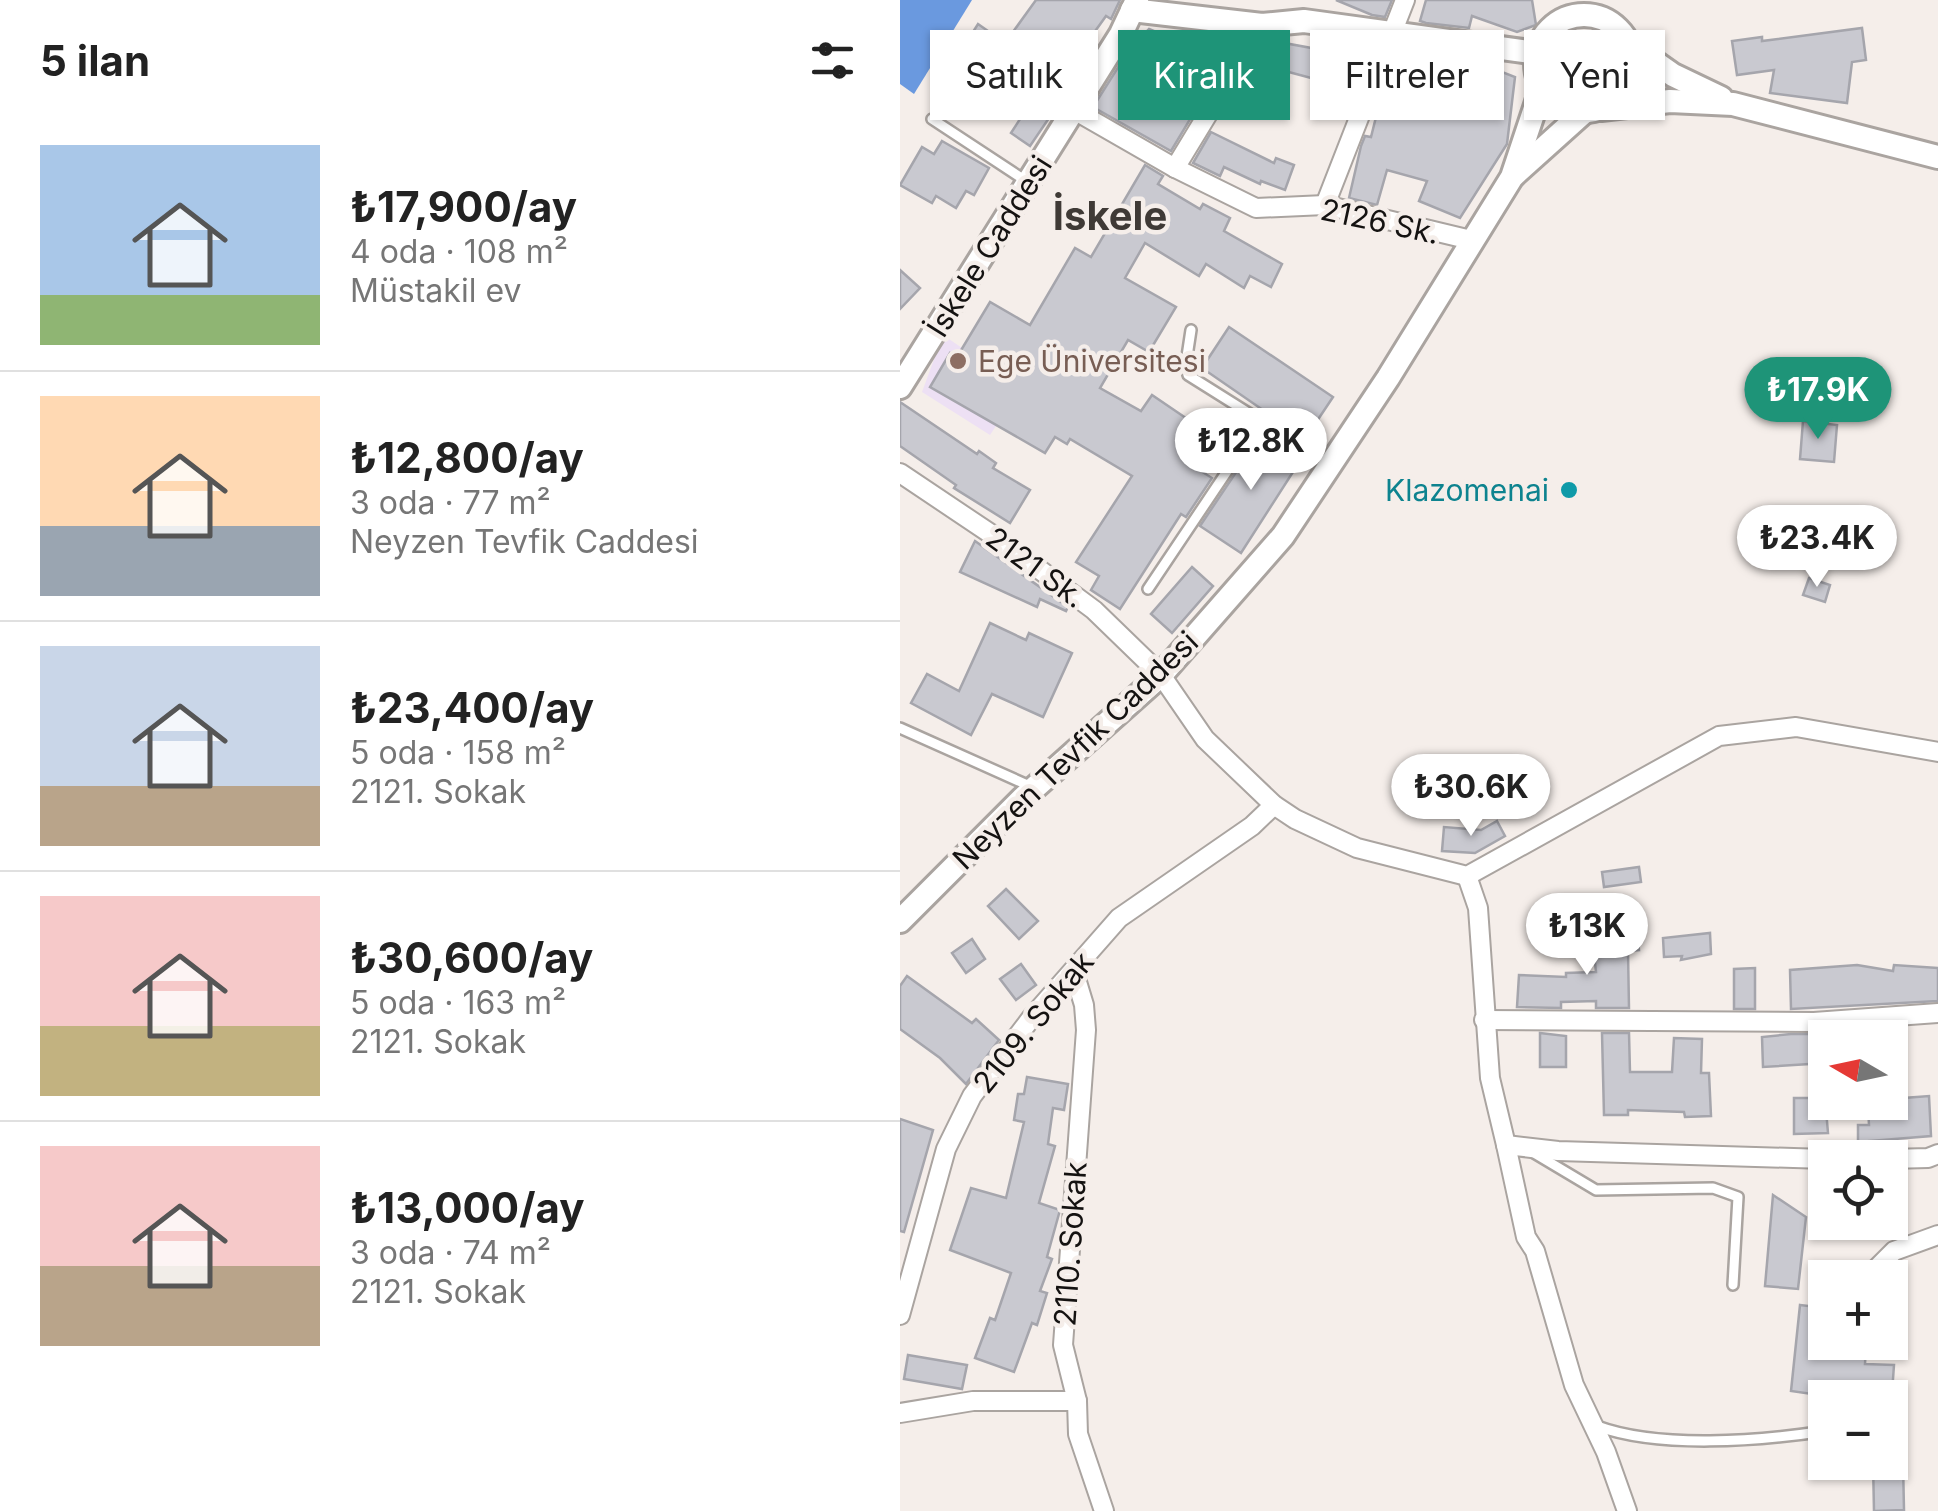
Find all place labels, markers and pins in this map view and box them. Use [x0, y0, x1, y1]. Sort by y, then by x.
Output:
place label: Ege Üniversitesi [978, 343, 1206, 379]
marker: Ege Üniversitesi [947, 350, 969, 372]
pin: ₺17.9K [1737, 357, 1899, 442]
pin: ₺12.8K [1170, 408, 1332, 493]
place label: Klazomenai [1385, 472, 1549, 508]
marker: Klazomenai [1558, 479, 1580, 501]
pin: ₺23.4K [1736, 505, 1898, 590]
pin: ₺30.6K [1390, 754, 1552, 839]
pin: ₺13K [1528, 893, 1646, 978]

